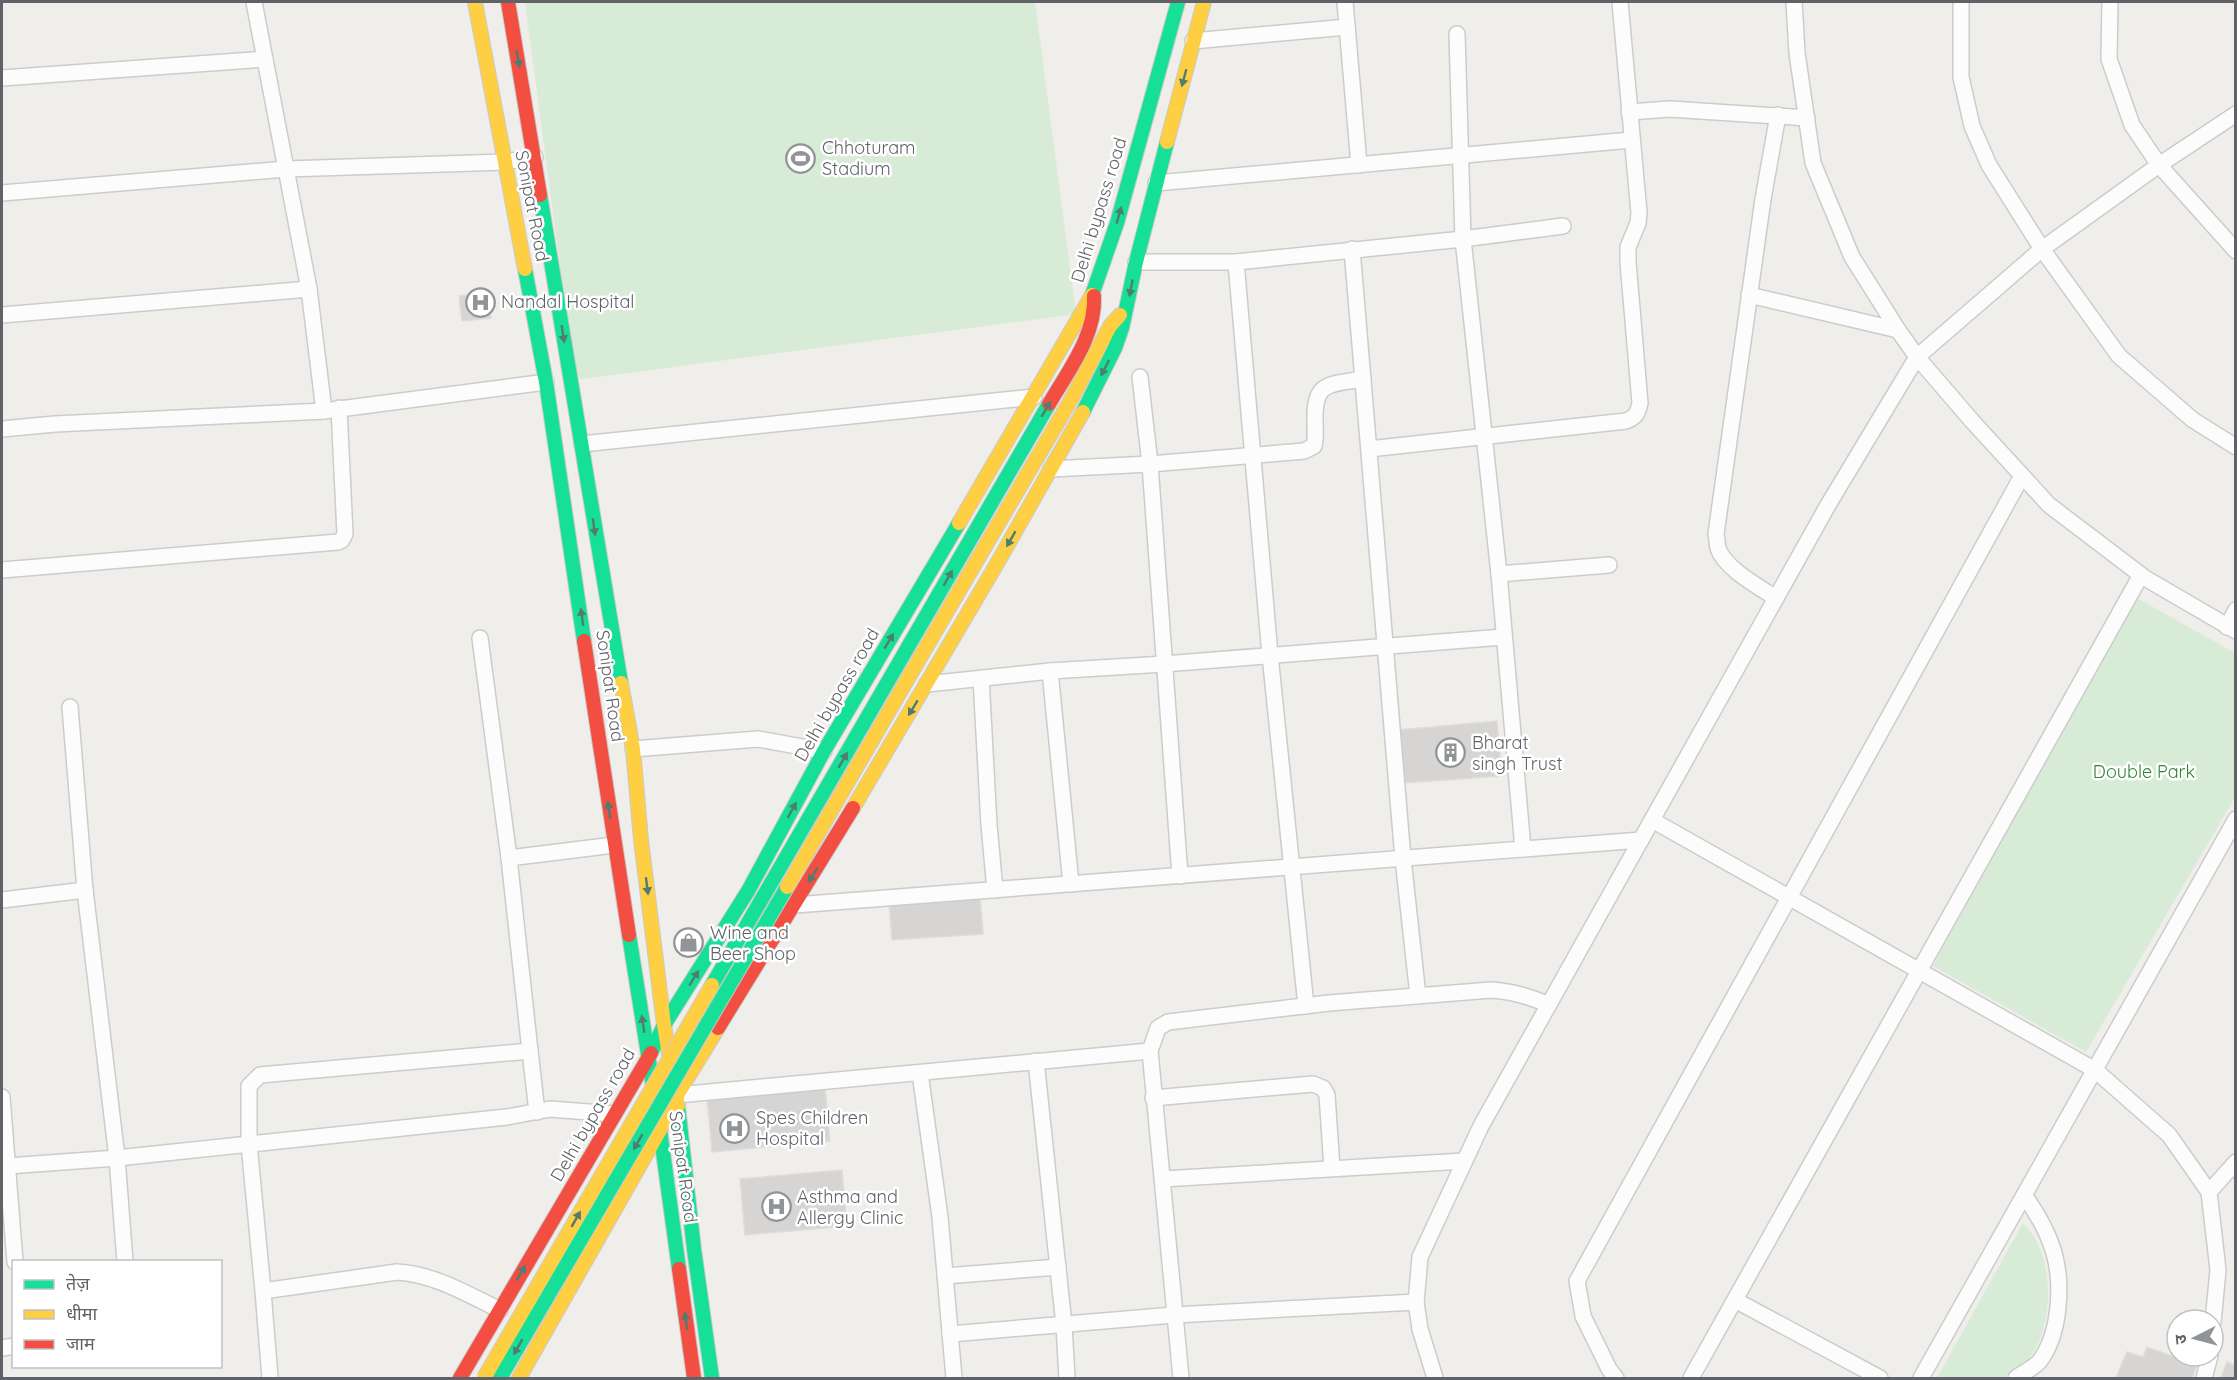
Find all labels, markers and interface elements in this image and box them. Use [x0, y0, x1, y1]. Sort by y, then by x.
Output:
one-way arrow [513, 50, 522, 69]
one-way arrow [1178, 69, 1188, 88]
street label: Delhi bypass road [1066, 135, 1131, 285]
place label: Chhoturam Stadium [822, 136, 915, 180]
sports icon: Chhoturam Stadium [785, 142, 817, 174]
street label: Sonipat Road [510, 148, 555, 263]
one-way arrow [1115, 206, 1125, 224]
one-way arrow [1126, 278, 1135, 297]
hospital icon: Nandal Hospital [464, 286, 496, 318]
place label: Nandal Hospital [501, 290, 634, 313]
one-way arrow [559, 325, 568, 344]
one-way arrow [1100, 360, 1109, 377]
one-way arrow [1041, 400, 1051, 417]
one-way arrow [590, 517, 599, 536]
one-way arrow [1006, 531, 1016, 548]
one-way arrow [943, 570, 954, 586]
one-way arrow [577, 608, 586, 627]
street label: Delhi bypass road [789, 624, 884, 766]
street label: Sonipat Road [591, 629, 630, 743]
one-way arrow [884, 633, 895, 649]
one-way arrow [907, 700, 918, 716]
place label: Bharat singh Trust [1472, 731, 1563, 775]
building icon: Bharat singh Trust [1435, 737, 1467, 769]
one-way arrow [838, 751, 848, 768]
park label: Double Park [2093, 760, 2195, 783]
one-way arrow [604, 801, 613, 820]
one-way arrow [787, 801, 797, 818]
one-way arrow [808, 867, 818, 884]
one-way arrow [642, 876, 652, 895]
place label: Wine and Beer Shop [710, 921, 796, 965]
shop icon: Wine and Beer Shop [673, 927, 705, 959]
one-way arrow [688, 970, 699, 986]
one-way arrow [638, 1014, 647, 1033]
street label: Delhi bypass road [545, 1044, 640, 1186]
place label: Spes Children Hospital [756, 1106, 868, 1150]
street label: Sonipat Road [664, 1110, 703, 1224]
hospital icon: Spes Children Hospital [719, 1112, 751, 1144]
one-way arrow [633, 1134, 643, 1151]
place label: Asthma and Allergy Clinic [797, 1185, 903, 1229]
hospital icon: Asthma and Allergy Clinic [760, 1191, 792, 1223]
one-way arrow [571, 1211, 582, 1227]
legend [12, 1260, 222, 1368]
one-way arrow [516, 1264, 526, 1281]
text: तेज़ [66, 1272, 90, 1295]
text: धीमा [66, 1302, 97, 1325]
north arrow [2165, 1308, 2225, 1368]
one-way arrow [681, 1311, 691, 1330]
text: जाम [66, 1332, 96, 1355]
text: उ [2170, 1333, 2191, 1345]
one-way arrow [513, 1339, 524, 1355]

